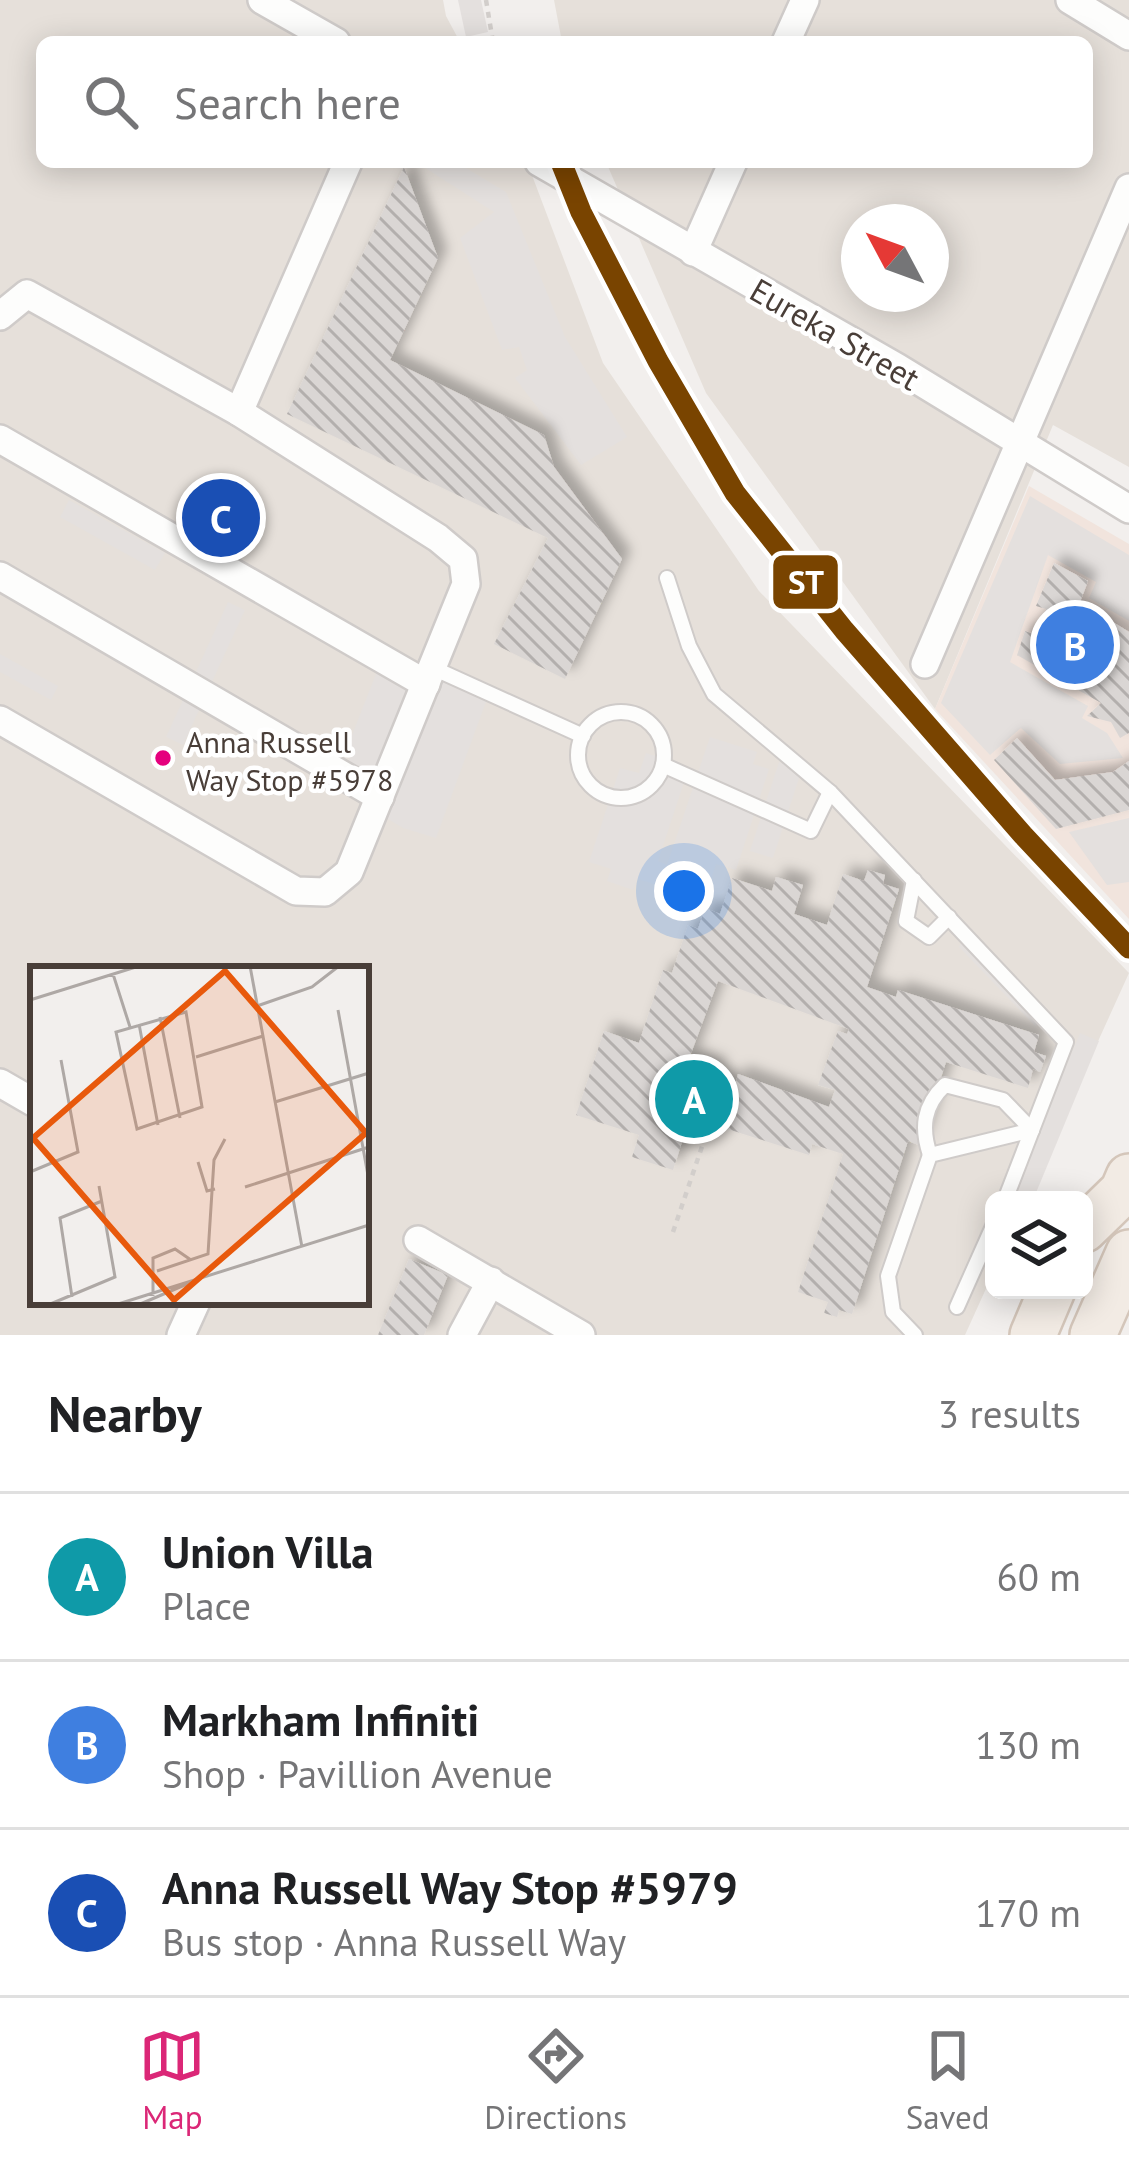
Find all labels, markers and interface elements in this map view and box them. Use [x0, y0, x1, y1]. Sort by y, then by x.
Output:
search box [36, 36, 1093, 168]
icon: search [78, 69, 144, 135]
text: Search here [174, 73, 401, 131]
north arrow [841, 204, 949, 312]
street label: Eureka Street [743, 268, 928, 399]
pin: C [182, 473, 260, 563]
line badge: ST [771, 553, 840, 611]
text: ST [788, 560, 824, 603]
pin: B [1036, 600, 1114, 690]
place label: Anna Russell Way Stop #5978 [186, 722, 393, 799]
marker: Anna Russell Way Stop #5978 [152, 747, 174, 769]
your location [654, 861, 714, 921]
inset map [30, 966, 369, 1305]
pin: A [655, 1054, 733, 1144]
map controls [985, 1191, 1093, 1299]
button: layers [985, 1191, 1093, 1299]
text: Nearby [48, 1380, 202, 1446]
text: 3 results [938, 1388, 1081, 1439]
text: Union Villa [162, 1522, 374, 1580]
text: A [75, 1551, 99, 1602]
text: 60 m [996, 1551, 1081, 1602]
text: Place [162, 1580, 251, 1631]
text: Markham Infiniti [162, 1690, 479, 1748]
text: B [75, 1719, 99, 1770]
text: 130 m [975, 1719, 1081, 1770]
text: Shop · Pavillion Avenue [162, 1748, 553, 1799]
text: Anna Russell Way Stop #5979 [162, 1858, 738, 1916]
text: C [76, 1887, 98, 1938]
text: 170 m [975, 1887, 1081, 1938]
text: Bus stop · Anna Russell Way [162, 1916, 626, 1967]
tab: Map [139, 2023, 205, 2138]
tab: Directions [484, 2023, 627, 2138]
tab: Saved [906, 2023, 990, 2138]

